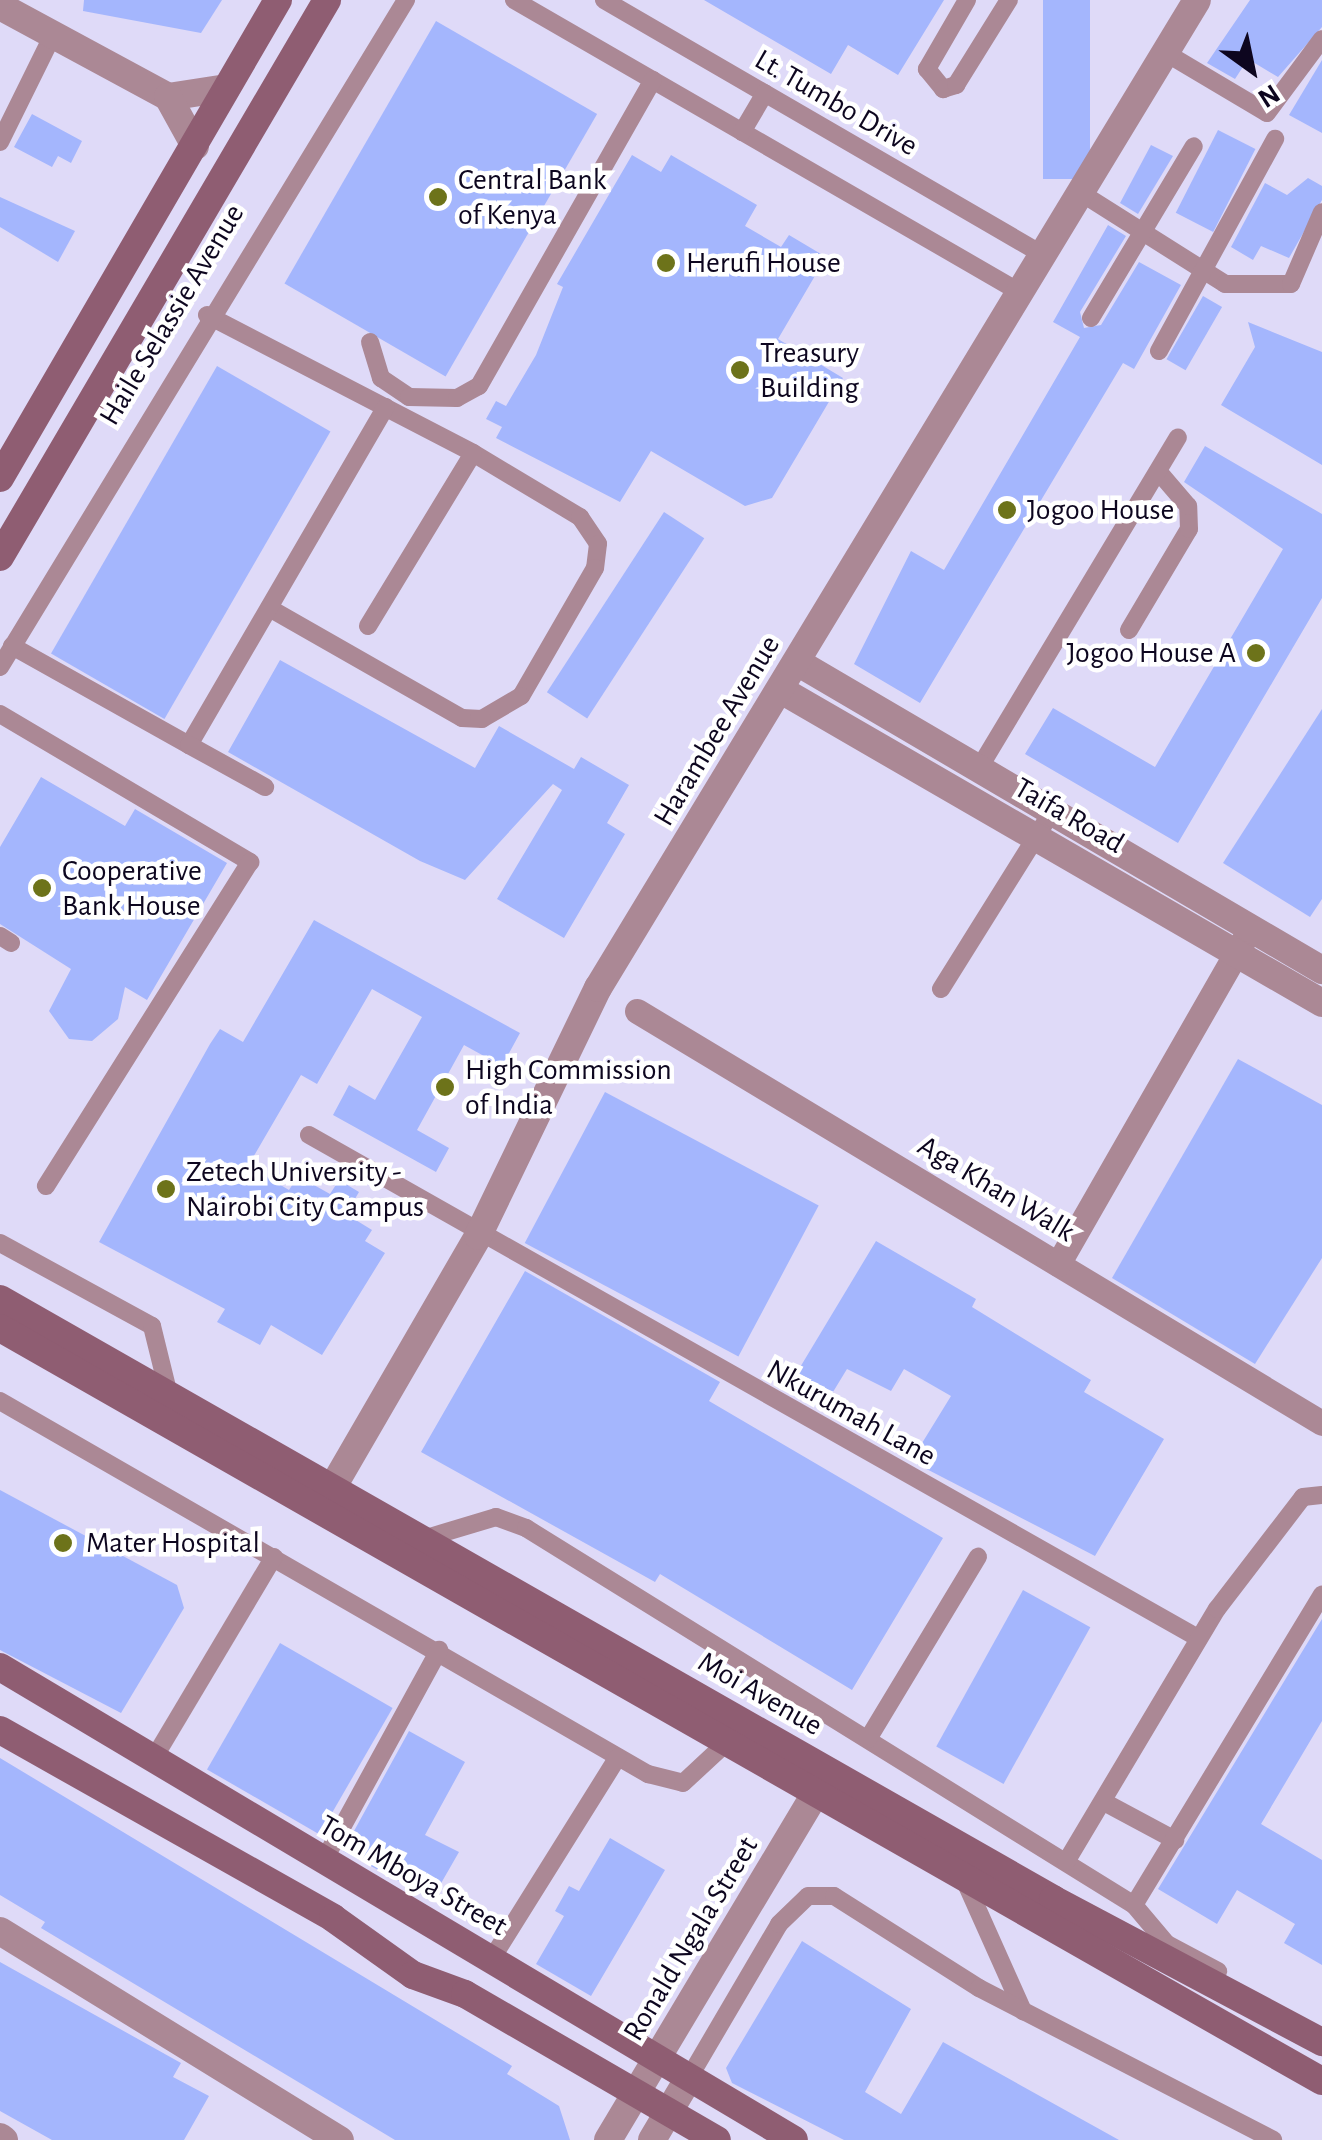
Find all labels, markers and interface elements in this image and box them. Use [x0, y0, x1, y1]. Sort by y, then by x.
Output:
north arrow [1202, 20, 1302, 120]
street label: Lt. Tumbo Drive [748, 42, 924, 164]
text: N [1253, 78, 1284, 112]
place label: Central Bank of Kenya [458, 162, 606, 232]
marker: Central Bank of Kenya [427, 186, 449, 208]
street label: Haile Selassie Avenue [92, 198, 252, 432]
place label: Herufi House [686, 245, 841, 281]
marker: Herufi House [655, 252, 677, 274]
place label: Treasury Building [760, 335, 859, 406]
marker: Treasury Building [729, 359, 751, 381]
place label: Jogoo House [1027, 492, 1174, 528]
marker: Jogoo House [996, 499, 1018, 521]
street label: Harambee Avenue [646, 629, 788, 833]
place label: Jogoo House A [1066, 635, 1236, 671]
marker: Jogoo House A [1245, 642, 1267, 664]
street label: Taifa Road [1008, 770, 1130, 862]
place label: Cooperative Bank House [62, 853, 202, 924]
marker: Cooperative Bank House [31, 877, 53, 899]
place label: High Commission of India [465, 1052, 672, 1122]
marker: High Commission of India [434, 1076, 456, 1098]
street label: Aga Khan Walk [911, 1128, 1081, 1250]
place label: Zetech University - Nairobi City Campus [186, 1154, 424, 1224]
marker: Zetech University - Nairobi City Campus [155, 1178, 177, 1200]
street label: Nkurumah Lane [760, 1352, 942, 1474]
place label: Mater Hospital [86, 1525, 260, 1561]
marker: Mater Hospital [50, 1530, 76, 1556]
street label: Moi Avenue [691, 1644, 829, 1744]
street label: Tom Mboya Street [313, 1808, 513, 1944]
street label: Ronald Ngala Street [616, 1830, 766, 2048]

